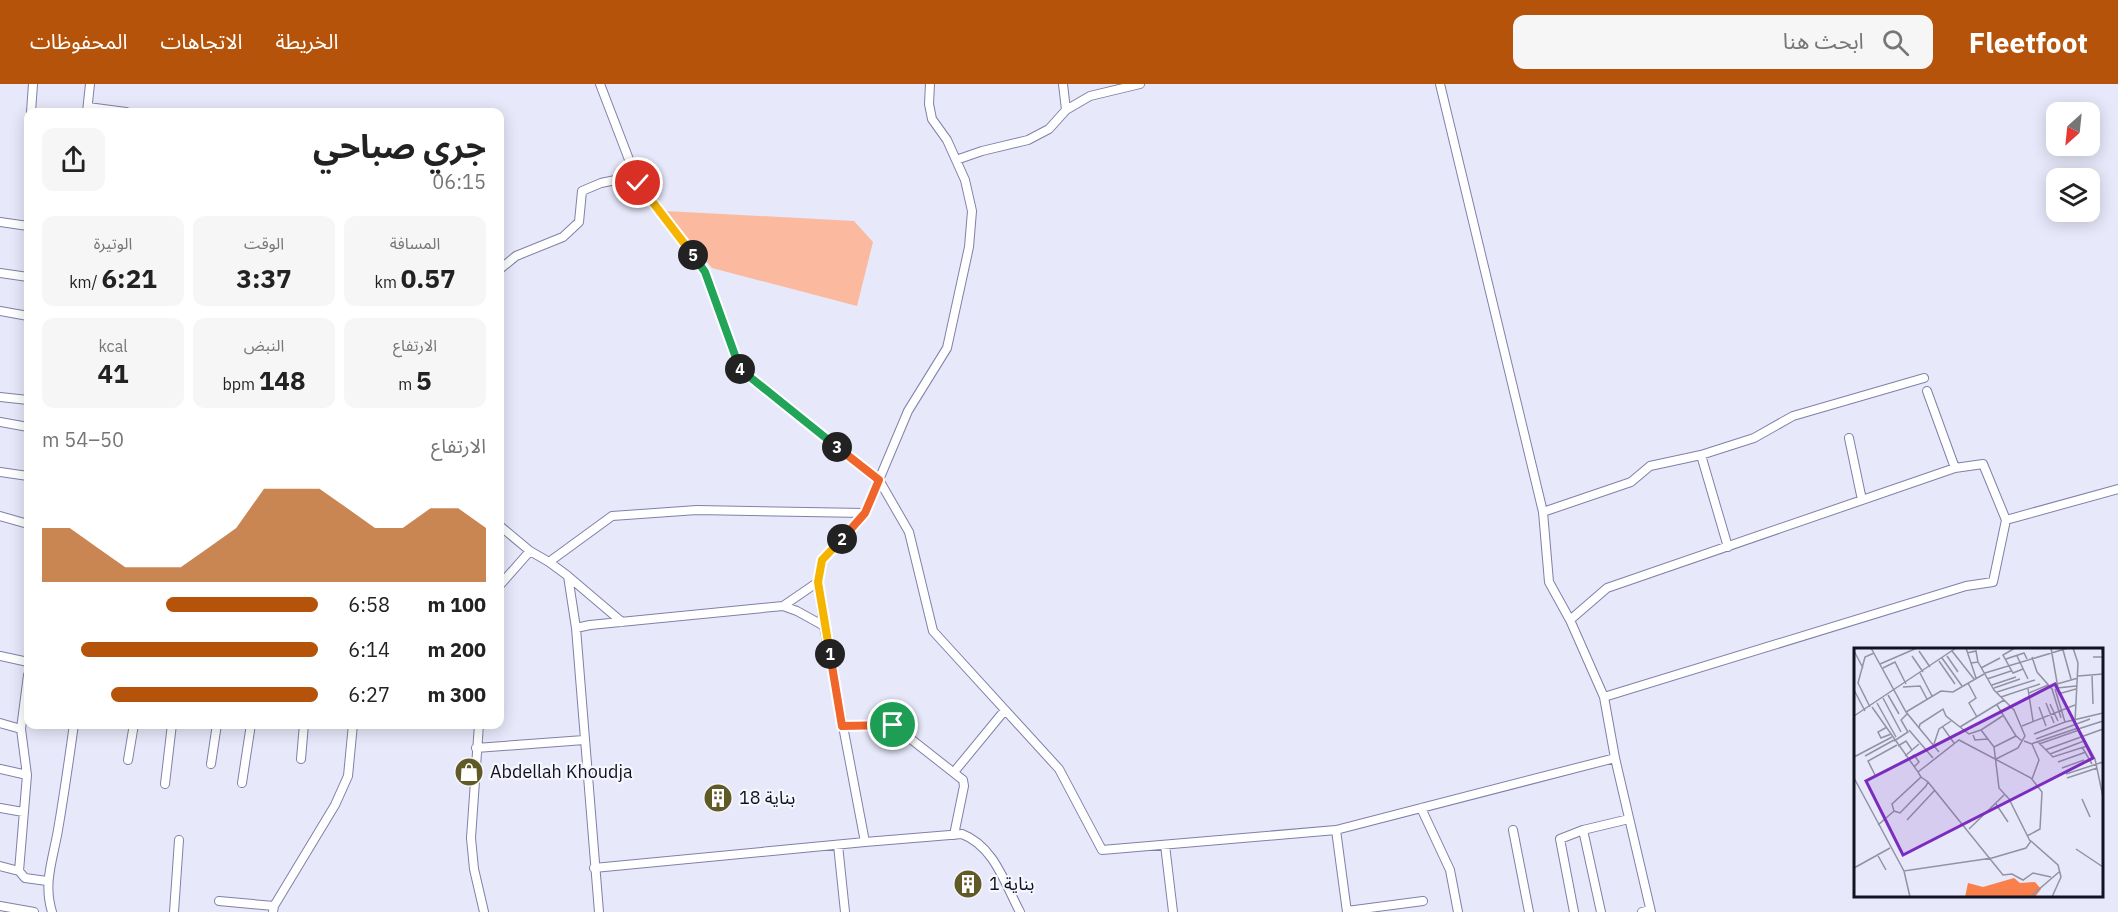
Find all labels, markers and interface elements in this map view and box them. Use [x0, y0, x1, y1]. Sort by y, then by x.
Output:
search box [1513, 15, 1933, 69]
text: Fleetfoot [1969, 24, 2088, 61]
text: ابحث هنا [1783, 26, 1864, 55]
icon: search [1879, 26, 1912, 59]
text: المحفوظات [30, 27, 127, 55]
text: الاتجاهات [160, 27, 242, 55]
text: الخريطة [275, 27, 338, 55]
north arrow [2046, 102, 2100, 156]
map controls [2046, 102, 2100, 222]
text: جري صباحي [313, 124, 486, 167]
button: share [42, 128, 105, 191]
pin [612, 157, 663, 208]
icon: check [621, 166, 654, 199]
text: 06:15 [432, 168, 486, 195]
button: layers [2046, 168, 2100, 222]
text: الوتيرة [94, 233, 132, 253]
text: الوقت [244, 233, 284, 253]
text: المسافة [390, 233, 440, 253]
pin: 5 [678, 240, 708, 270]
text: 5 [688, 245, 698, 265]
text: 6:21 [101, 261, 157, 295]
text: 3:37 [236, 261, 292, 295]
text: 0.57 [401, 261, 456, 295]
text: /km [69, 272, 101, 292]
text: km [374, 272, 401, 292]
text: النبض [244, 335, 284, 355]
text: الارتفاع [393, 335, 437, 355]
text: kcal [98, 336, 128, 356]
pin: 4 [725, 354, 755, 384]
text: 41 [97, 356, 129, 390]
text: 4 [735, 359, 745, 379]
text: 148 [259, 363, 306, 397]
text: 5 [416, 363, 432, 397]
text: bpm [222, 374, 259, 394]
text: m [398, 374, 416, 394]
text: 50–54 m [42, 426, 124, 453]
text: الارتفاع [431, 432, 486, 459]
pin: 3 [822, 432, 852, 462]
text: 3 [832, 437, 842, 457]
pin: 2 [827, 524, 857, 554]
text: 2 [837, 529, 847, 549]
text: 6:58 [348, 591, 390, 618]
text: 100 m [427, 591, 486, 618]
text: 6:14 [348, 636, 390, 663]
text: 200 m [427, 636, 486, 663]
pin: 1 [815, 639, 845, 669]
text: 1 [825, 644, 835, 664]
inset map [1854, 648, 2103, 897]
text: 6:27 [348, 681, 390, 708]
text: 300 m [427, 681, 486, 708]
pin [867, 699, 918, 750]
icon: arrive [876, 708, 909, 741]
shop icon: Abdellah Khoudja [453, 756, 485, 788]
place label: Abdellah Khoudja [490, 760, 633, 783]
building icon: بناية 18 [702, 782, 734, 814]
place label: بناية 18 [739, 786, 795, 809]
building icon: بناية 1 [952, 868, 984, 900]
place label: بناية 1 [989, 872, 1034, 895]

